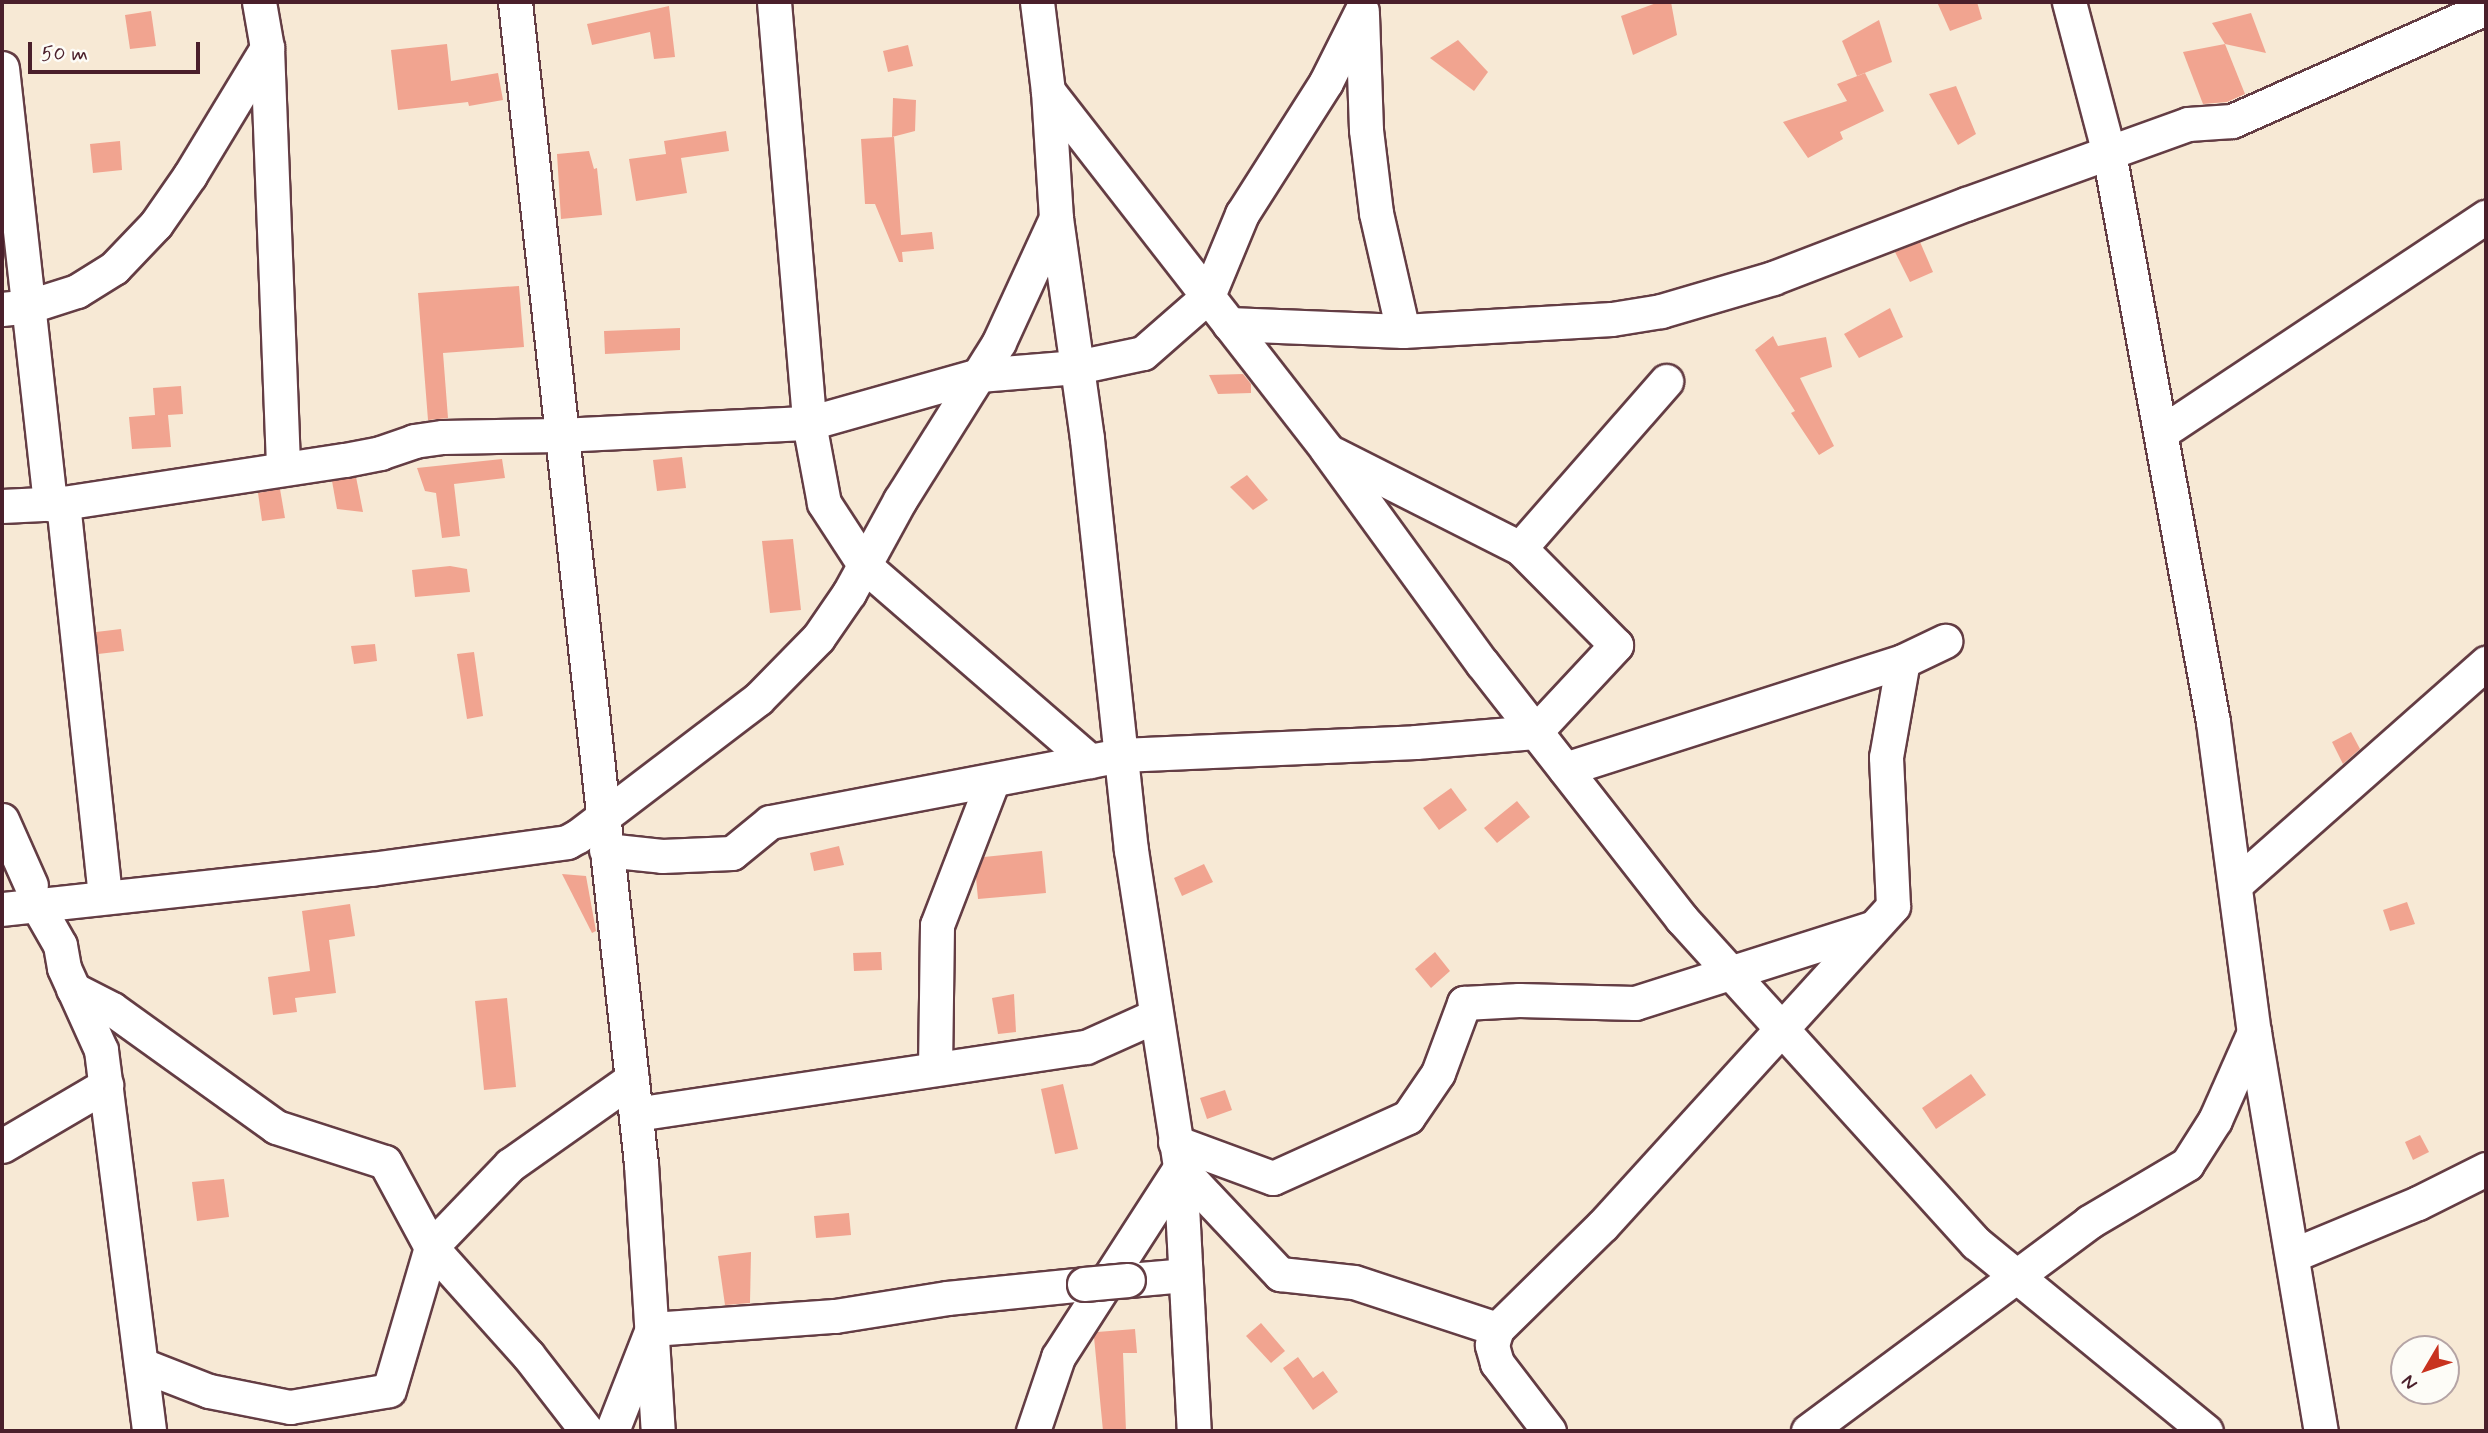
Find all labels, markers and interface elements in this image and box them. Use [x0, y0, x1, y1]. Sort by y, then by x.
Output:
scale bar [32, 28, 203, 72]
text: 50 m [41, 40, 88, 68]
north arrow [2390, 1335, 2460, 1405]
text: N [2396, 1369, 2424, 1395]

